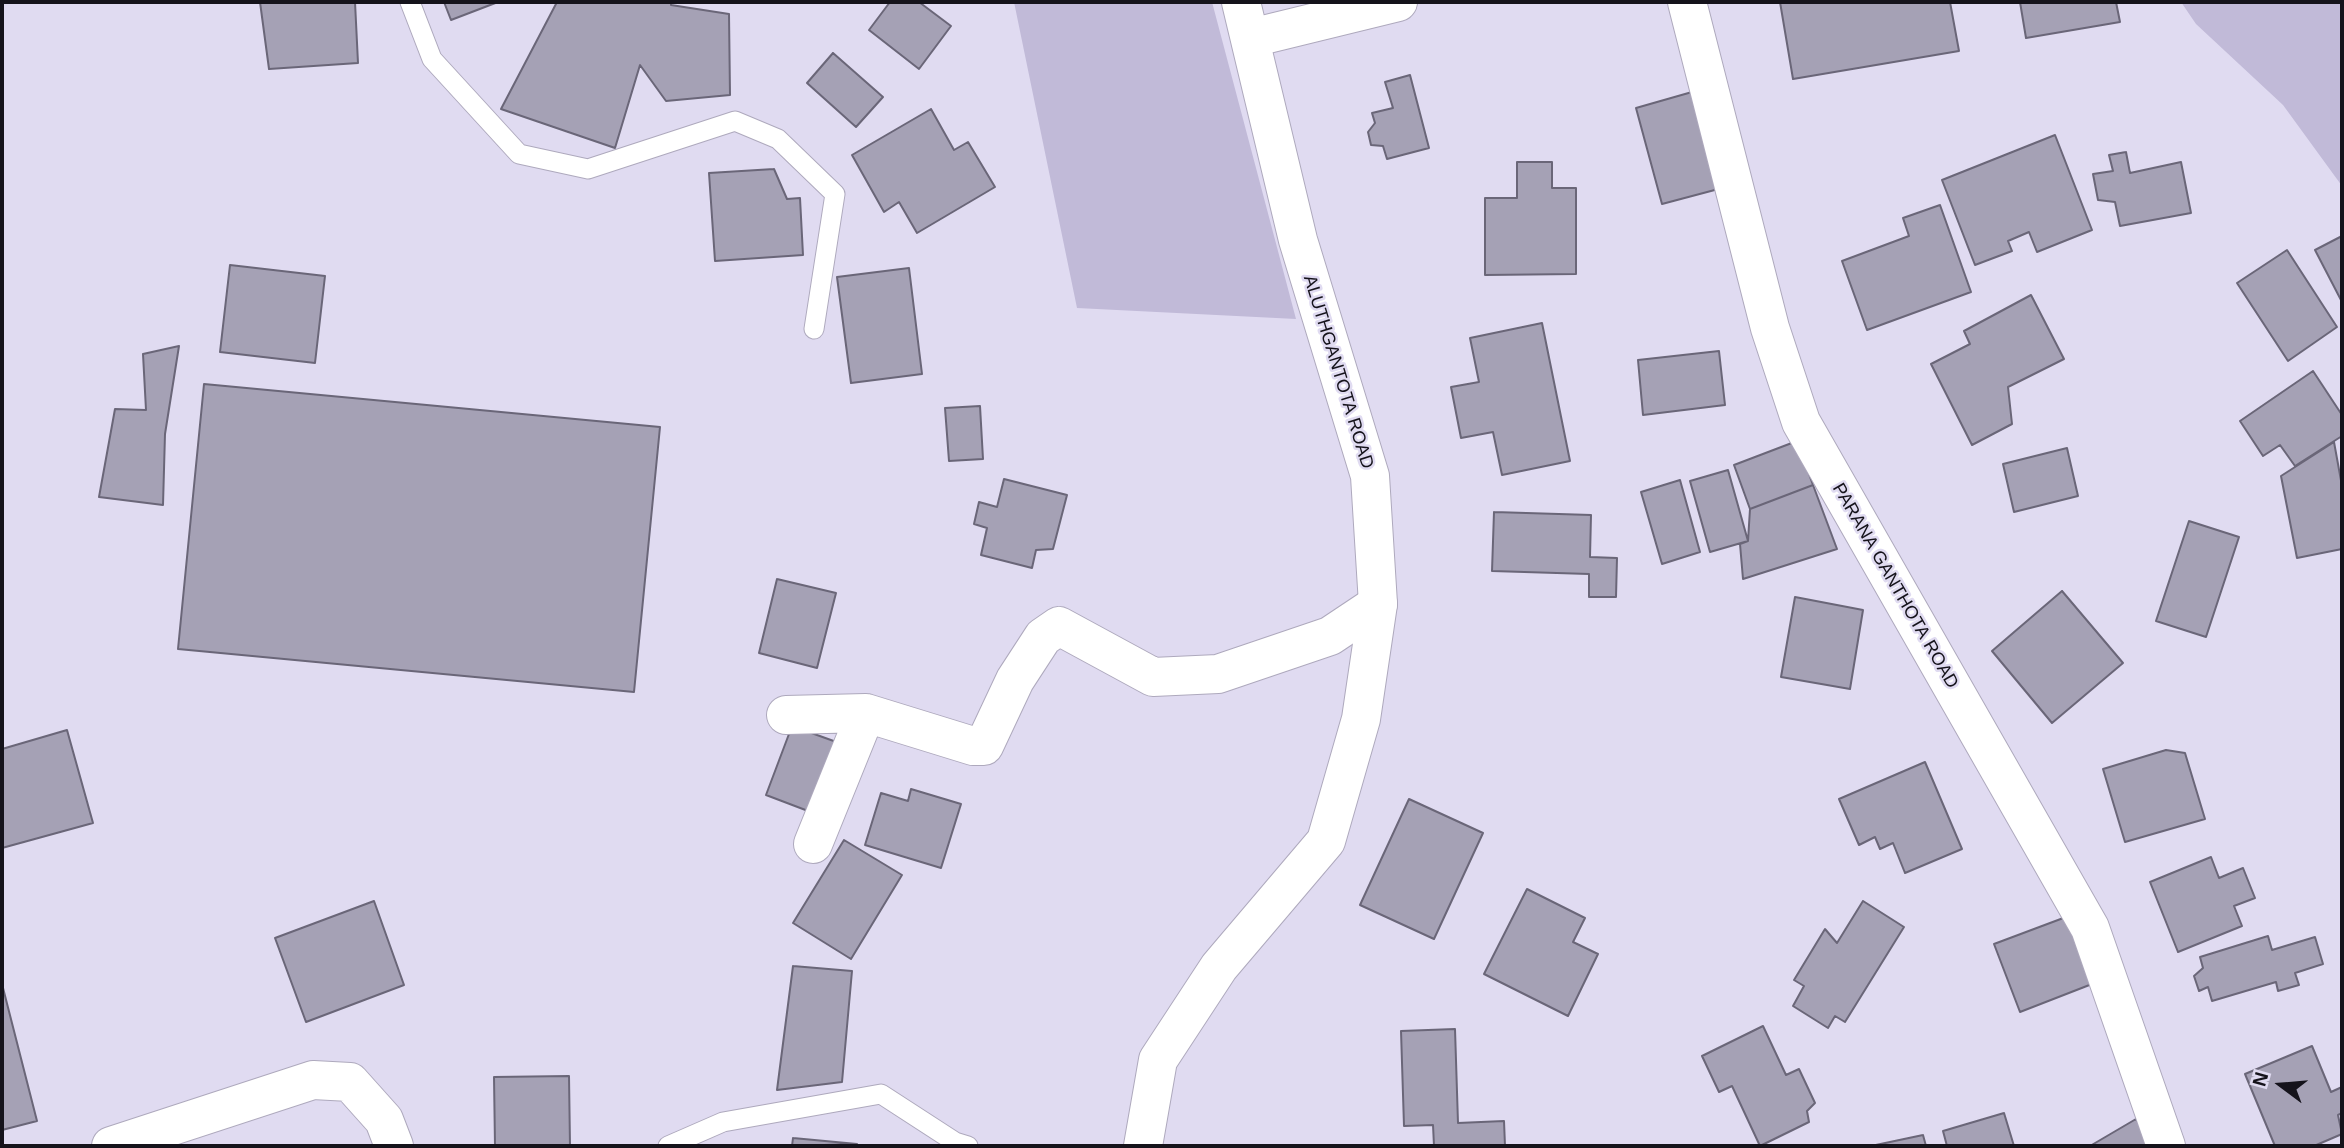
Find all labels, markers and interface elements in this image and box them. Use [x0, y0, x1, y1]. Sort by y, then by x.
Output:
street label: ALUTHGANTOTA ROAD [1298, 273, 1378, 471]
street label: PARANA GANTHOTA ROAD [1827, 480, 1963, 692]
north arrow [2246, 1050, 2316, 1120]
text: N [2248, 1070, 2272, 1089]

